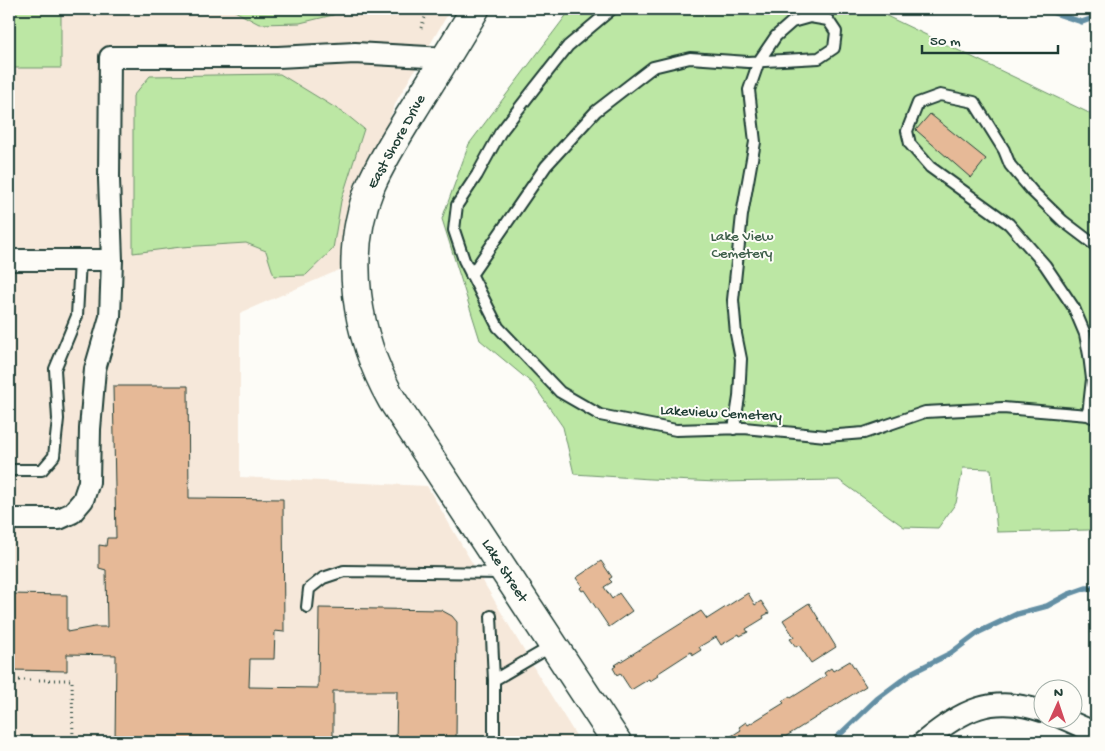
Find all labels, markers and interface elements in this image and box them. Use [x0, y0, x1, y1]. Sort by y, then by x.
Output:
scale bar [922, 22, 1059, 54]
text: 50 m [930, 33, 961, 51]
street label: East Shore Drive [364, 92, 430, 192]
park label: Lake View Cemetery [711, 228, 774, 263]
street label: Lakeview Cemetery [660, 402, 783, 426]
street label: Lake Street [477, 536, 532, 608]
north arrow [1032, 678, 1082, 728]
text: N [1054, 685, 1064, 702]

